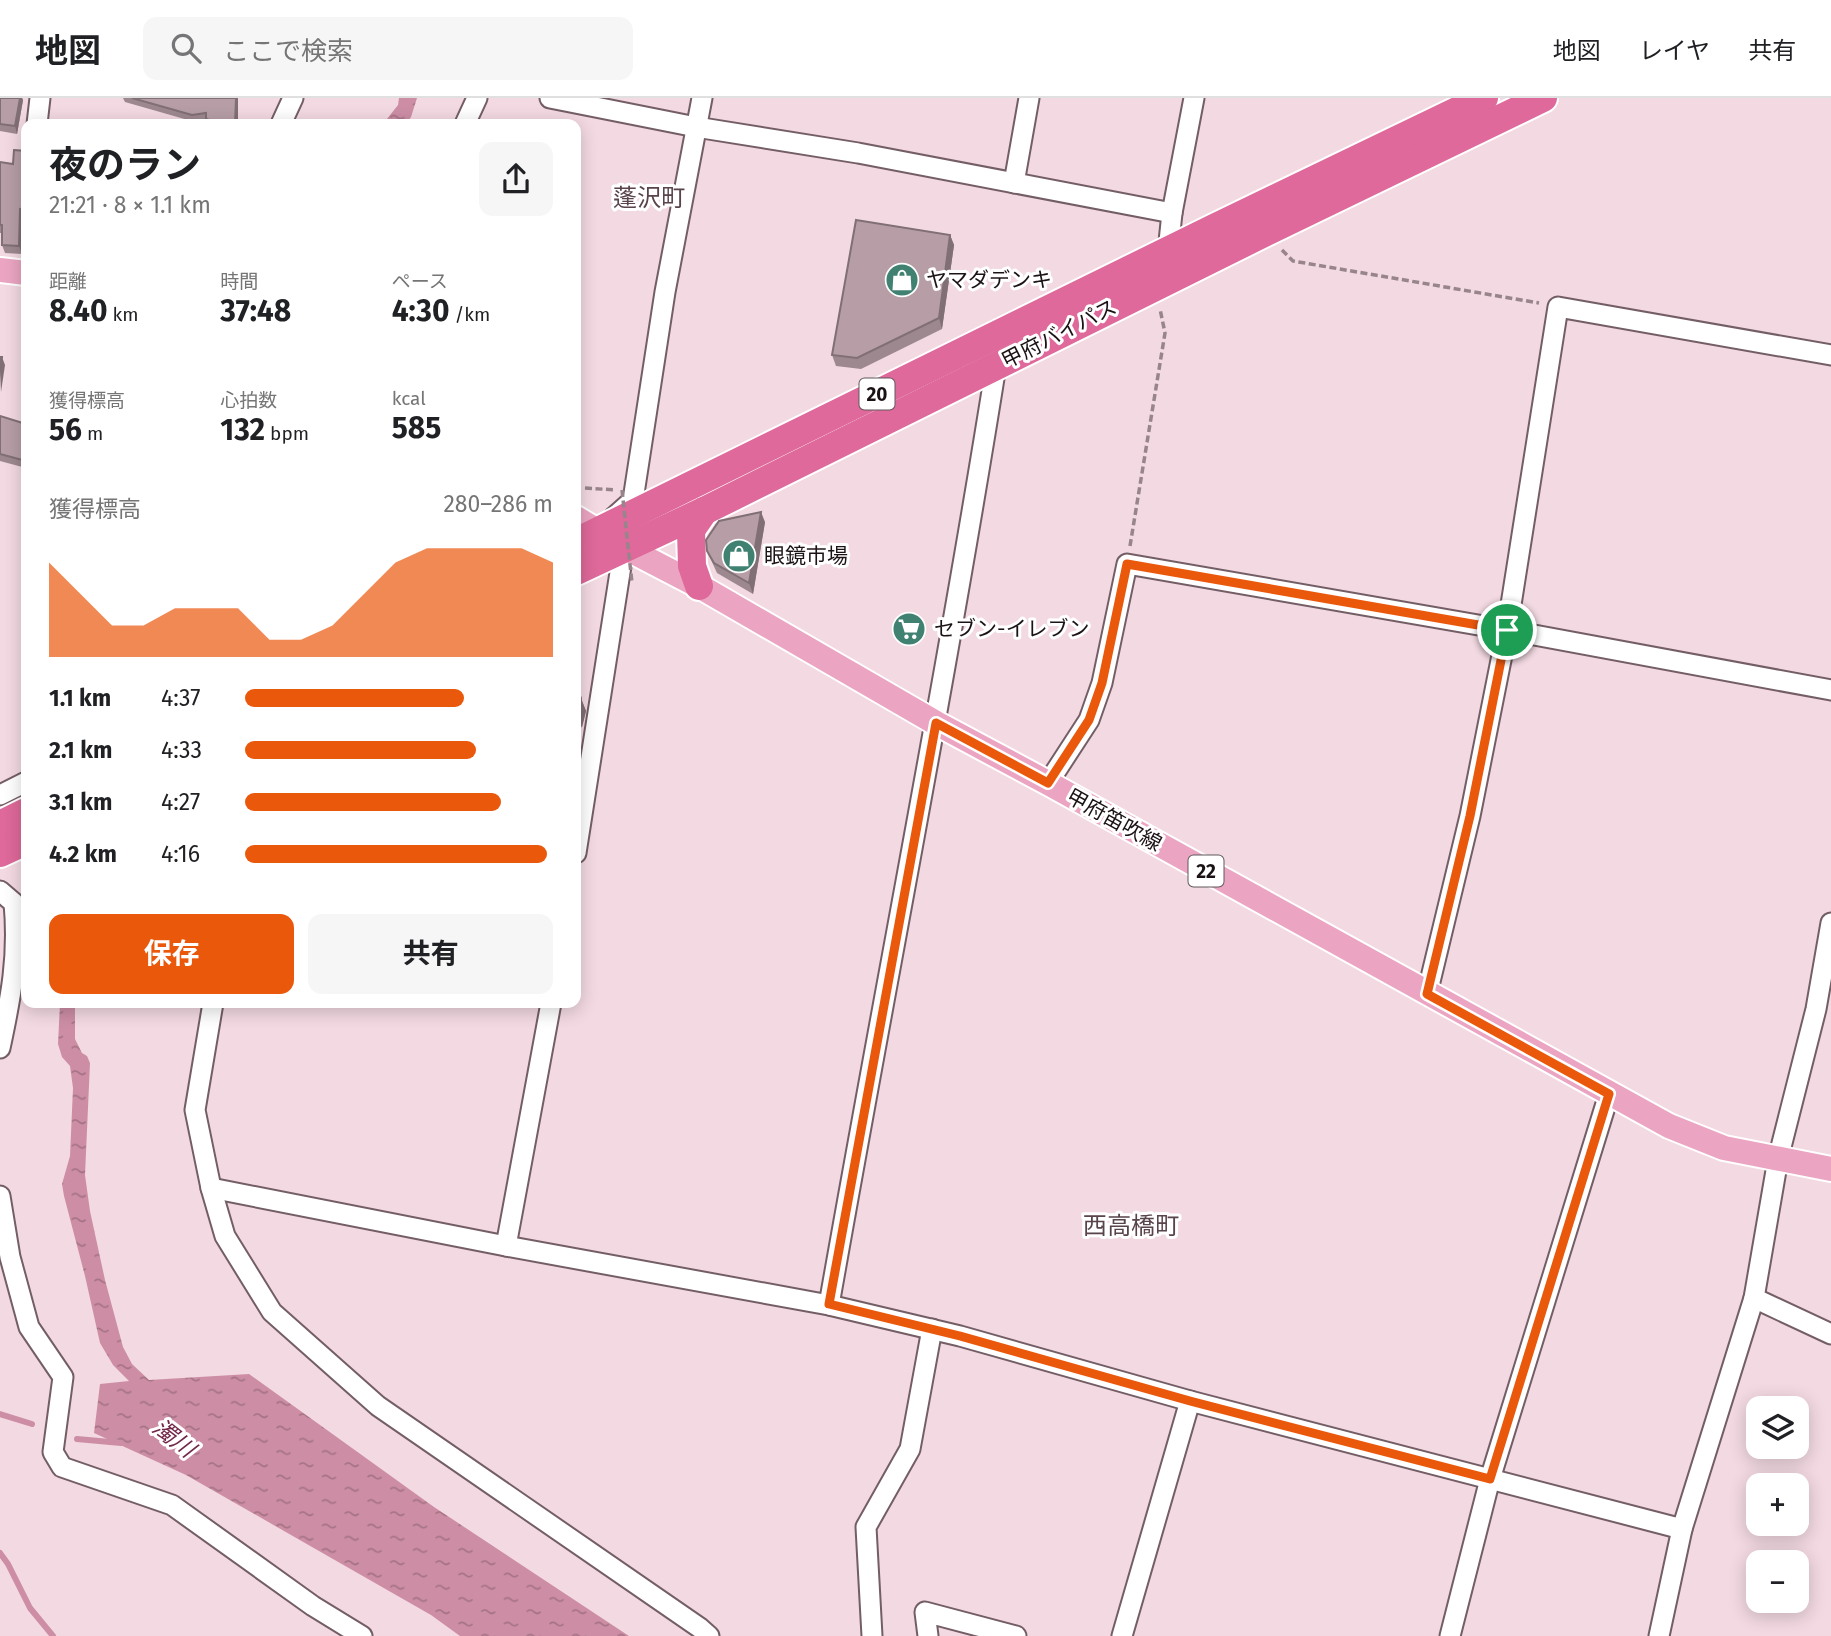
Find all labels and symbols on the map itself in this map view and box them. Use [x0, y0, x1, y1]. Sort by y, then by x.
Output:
district label: 蓬沢町 [613, 184, 685, 212]
shop icon: ヤマダデンキ [883, 261, 921, 299]
place label: ヤマダデンキ [926, 267, 1052, 293]
street label: 甲府バイパス [997, 294, 1121, 374]
road number: 20 [860, 378, 894, 410]
shop icon: 眼鏡市場 [720, 537, 758, 575]
place label: 眼鏡市場 [764, 543, 848, 569]
pin [1477, 600, 1537, 660]
supermarket icon: セブン-イレブン [890, 610, 928, 648]
place label: セブン-イレブン [934, 616, 1089, 642]
street label: 甲府笛吹線 [1062, 783, 1166, 857]
road number: 22 [1188, 856, 1224, 886]
district label: 西高橋町 [1083, 1212, 1179, 1240]
water label: 濁川 [147, 1413, 203, 1465]

